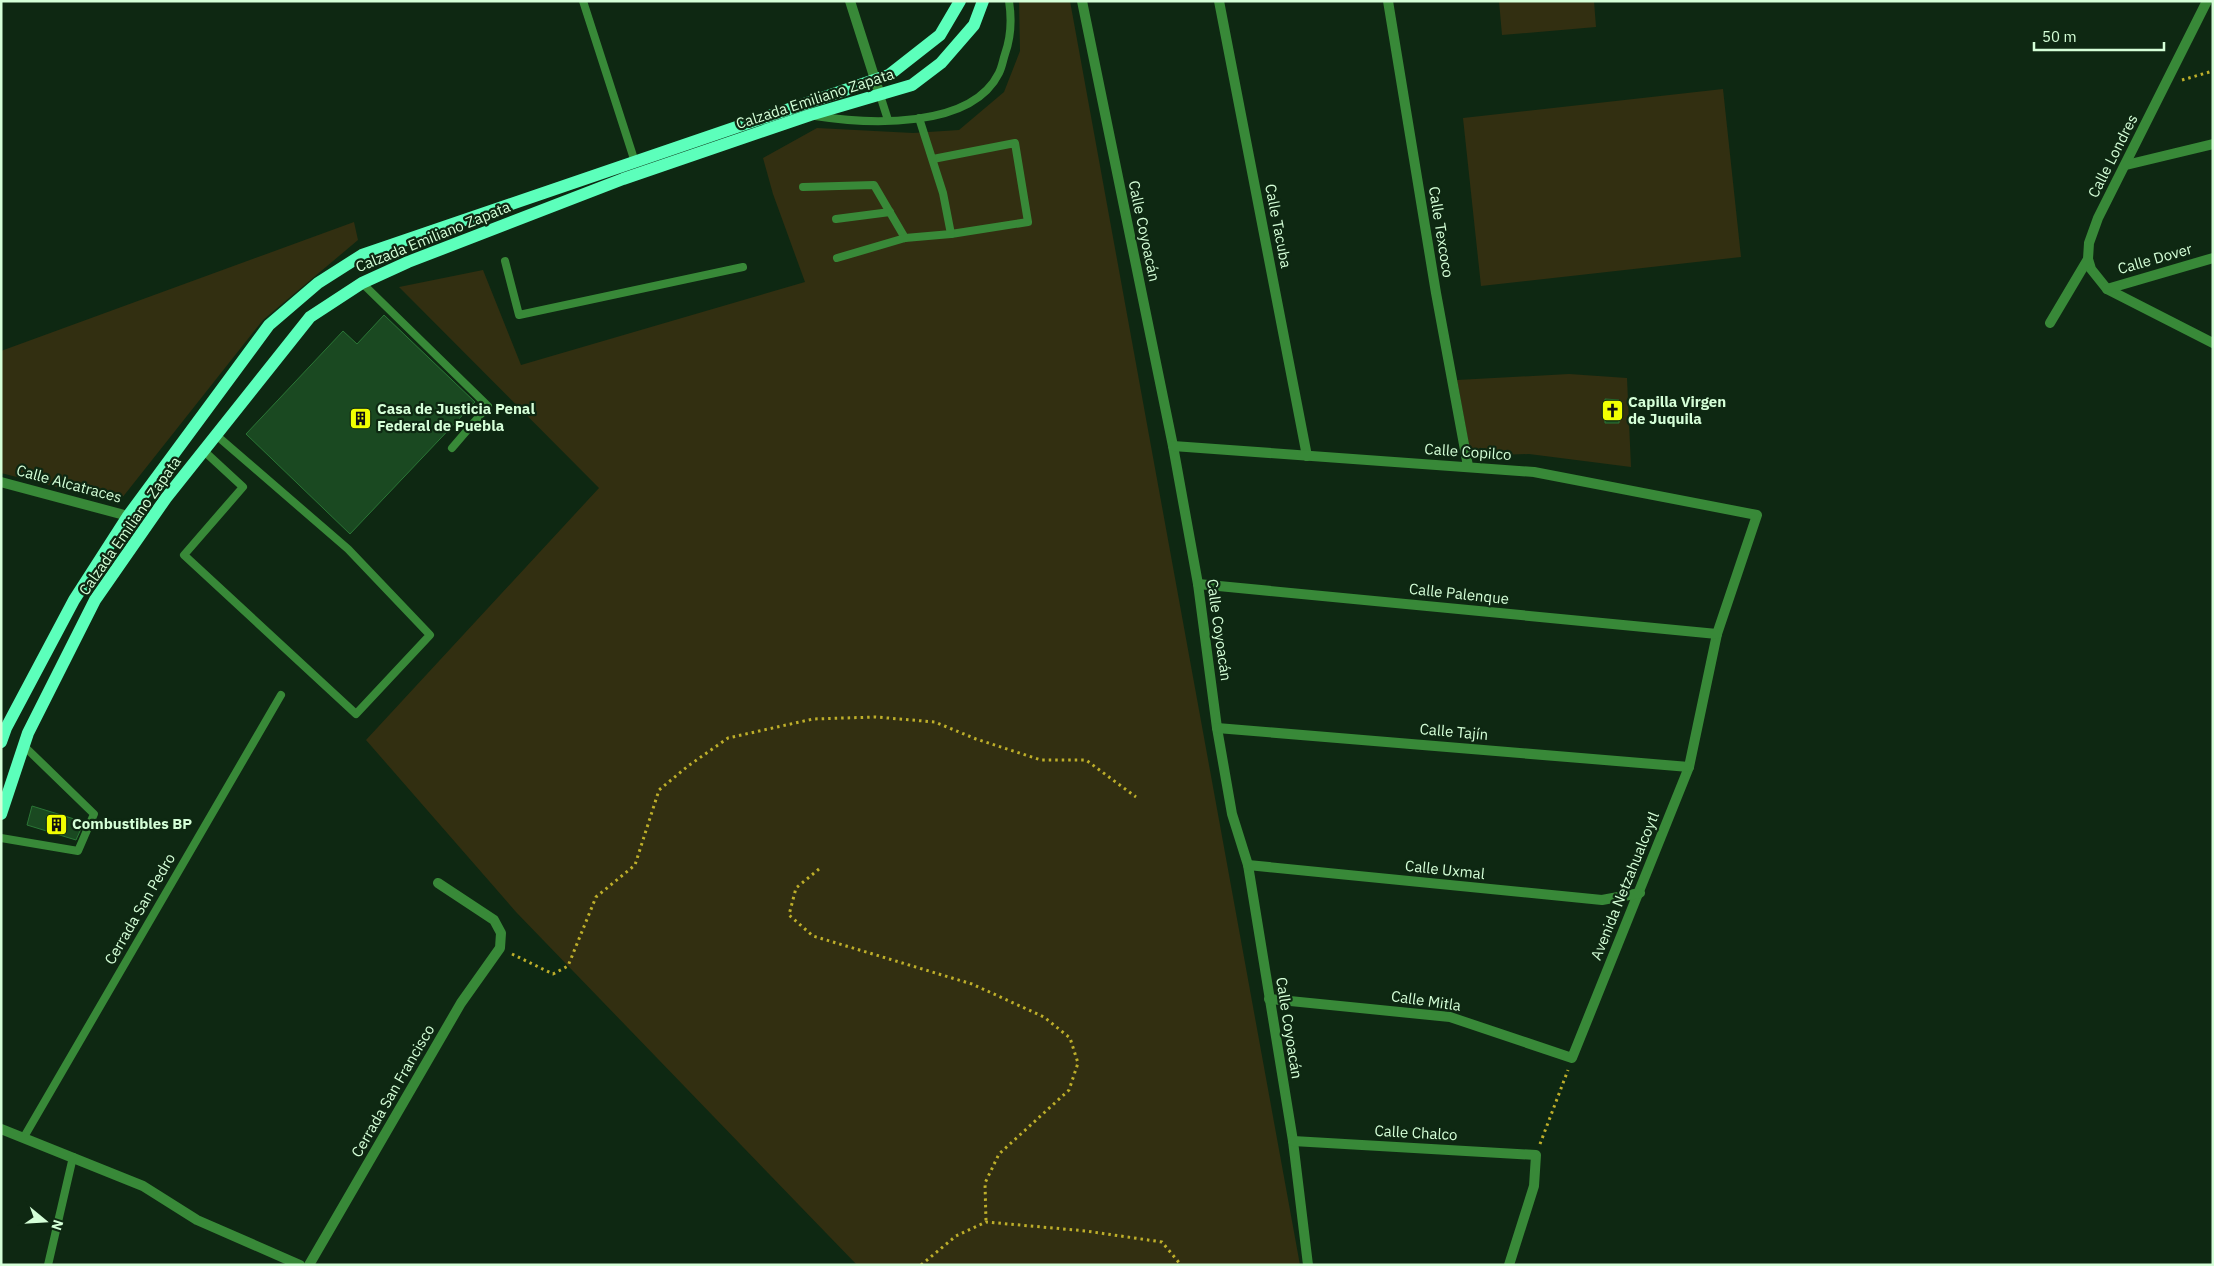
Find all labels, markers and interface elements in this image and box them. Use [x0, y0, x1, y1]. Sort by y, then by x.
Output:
scale bar [2034, 20, 2164, 52]
text: 50 m [2042, 27, 2077, 46]
street label: Calzada Emiliano Zapata [733, 64, 896, 133]
street label: Calle Londres [2083, 111, 2142, 201]
street label: Calle Coyoacán [1125, 179, 1164, 283]
street label: Calle Tacuba [1261, 182, 1296, 270]
street label: Calle Texcoco [1425, 185, 1458, 279]
street label: Calzada Emiliano Zapata [353, 197, 513, 276]
street label: Calle Dover [2115, 239, 2195, 278]
place label: Capilla Virgen de Juquila [1628, 392, 1726, 428]
place label: Casa de Justicia Penal Federal de Puebla [377, 399, 535, 435]
church icon: Capilla Virgen de Juquila [1600, 399, 1624, 423]
building icon: Casa de Justicia Penal Federal de Puebla [349, 406, 373, 430]
street label: Calle Copilco [1424, 439, 1512, 464]
street label: Calzada Emiliano Zapata [74, 453, 185, 599]
street label: Calle Alcatraces [14, 460, 124, 507]
street label: Calle Coyoacán [1203, 578, 1236, 682]
street label: Calle Palenque [1408, 579, 1510, 608]
street label: Calle Tajín [1419, 719, 1489, 744]
street label: Avenida Netzahualcoytl [1586, 809, 1663, 963]
building icon: Combustibles BP [44, 812, 68, 836]
place label: Combustibles BP [72, 814, 192, 833]
street label: Cerrada San Pedro [100, 850, 179, 968]
street label: Calle Uxmal [1404, 856, 1486, 883]
street label: Calle Coyoacán [1272, 976, 1307, 1080]
street label: Calle Mitla [1390, 986, 1462, 1015]
street label: Cerrada San Francisco [347, 1021, 438, 1160]
street label: Calle Chalco [1374, 1121, 1458, 1144]
north arrow [20, 1196, 70, 1246]
text: N [47, 1217, 67, 1233]

